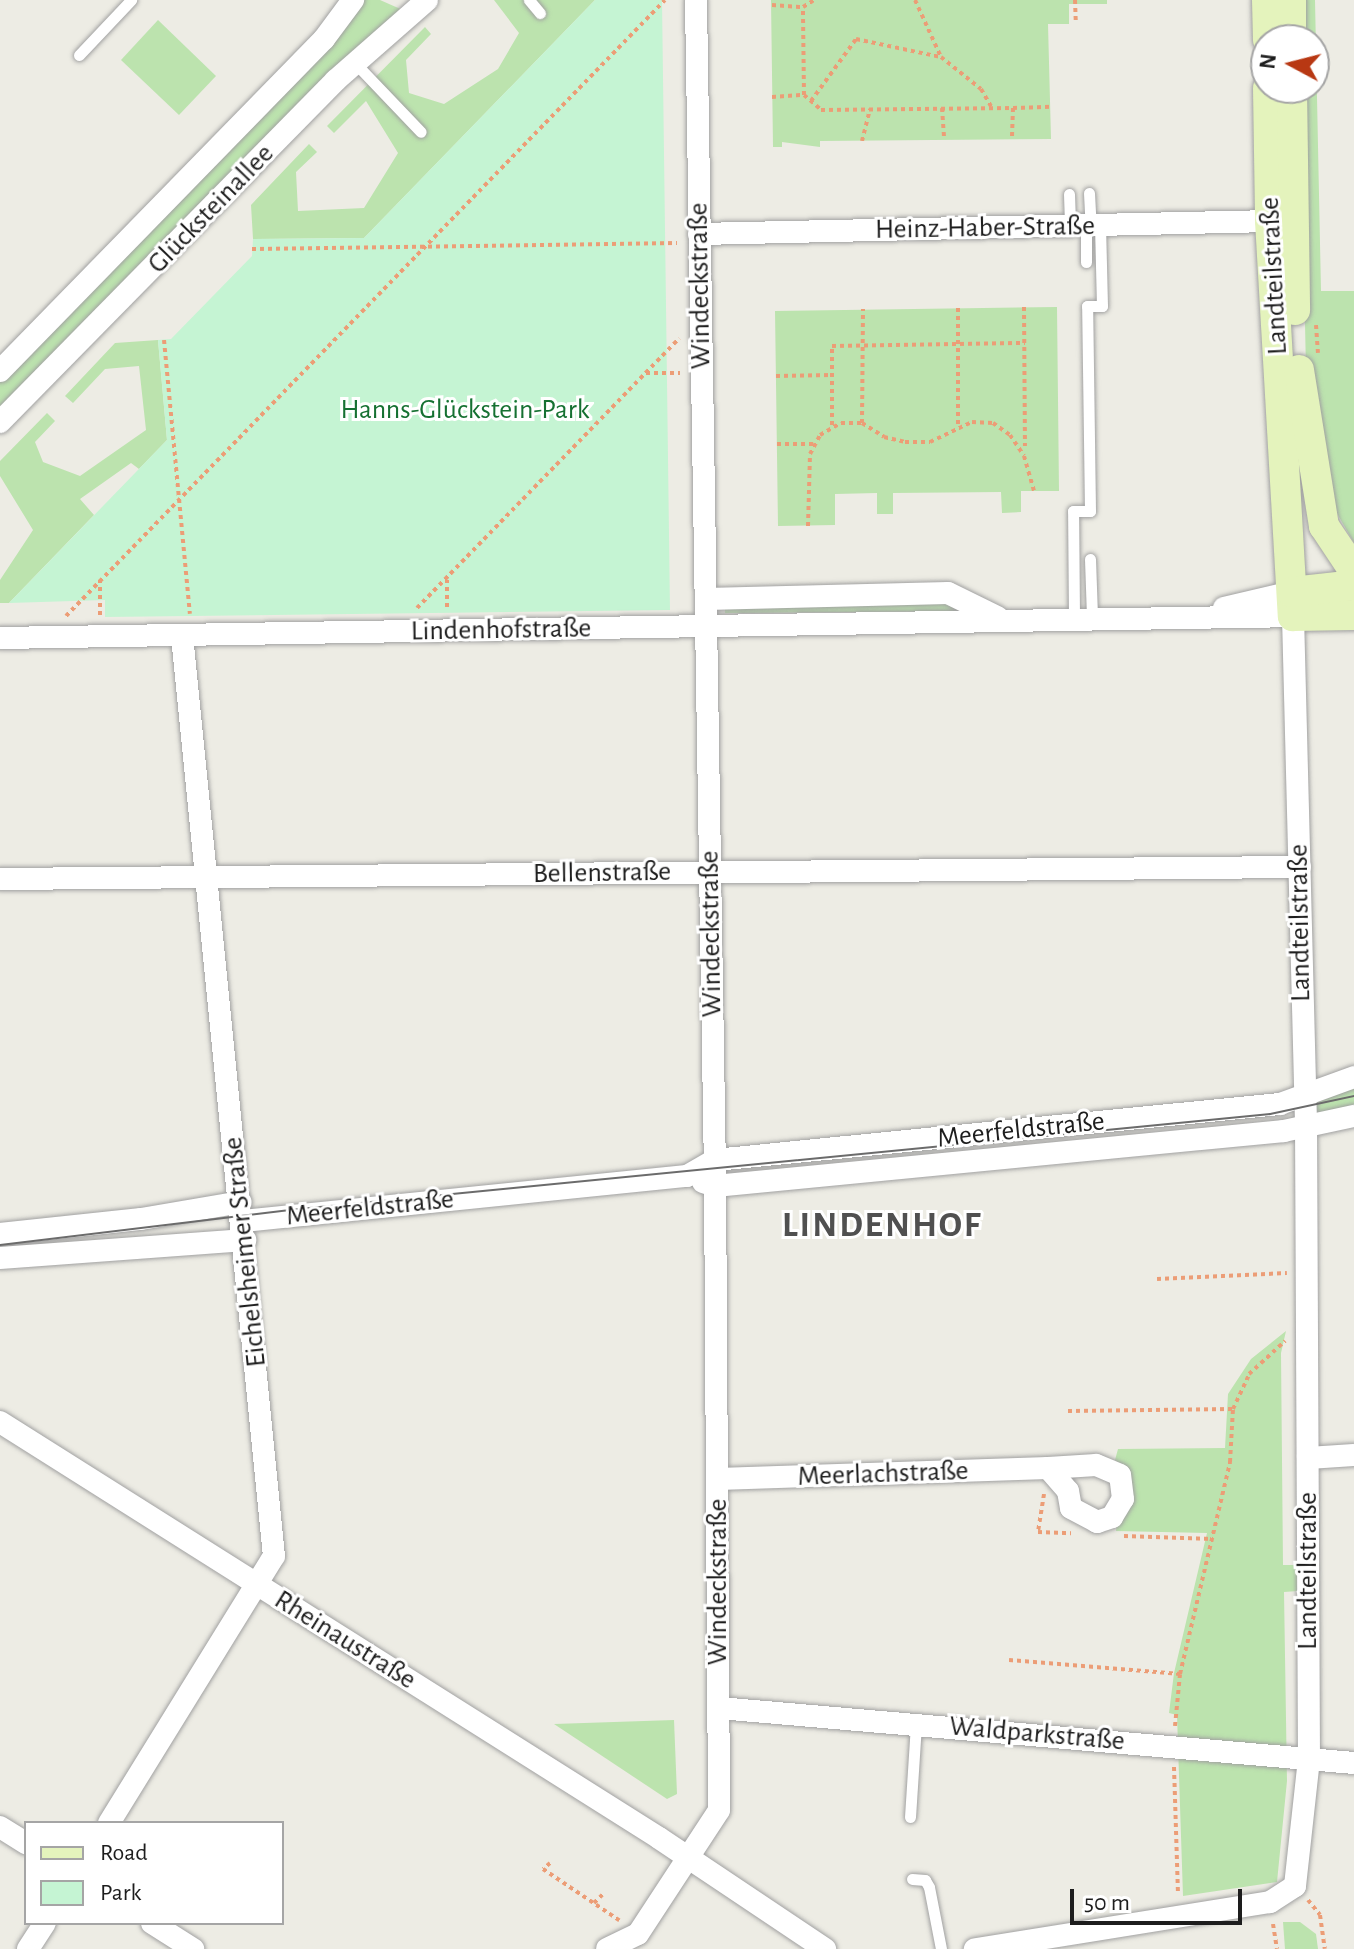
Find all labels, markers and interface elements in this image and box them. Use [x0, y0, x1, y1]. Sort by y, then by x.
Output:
north arrow [1250, 24, 1330, 104]
text: N [1256, 52, 1280, 70]
street label: Glücksteinallee [141, 137, 281, 281]
street label: Landteilstraße [1253, 196, 1295, 356]
street label: Windeckstraße [682, 202, 718, 370]
street label: Heinz-Haber-Straße [875, 209, 1095, 247]
park label: Hanns-Glückstein-Park [340, 393, 590, 427]
street label: Lindenhofstraße [411, 612, 591, 648]
street label: Landteilstraße [1282, 844, 1318, 1002]
street label: Windeckstraße [693, 850, 729, 1018]
street label: Bellenstraße [533, 855, 671, 891]
street label: Meerfeldstraße [936, 1105, 1106, 1155]
street label: Eichelsheimer Straße [216, 1135, 274, 1369]
street label: Meerfeldstraße [285, 1183, 455, 1233]
district label: LINDENHOF [782, 1204, 982, 1248]
street label: Meerlachstraße [797, 1454, 969, 1494]
street label: Landteilstraße [1291, 1492, 1325, 1650]
street label: Windeckstraße [701, 1499, 735, 1665]
street label: Rheinaustraße [268, 1583, 422, 1697]
street label: Waldparkstraße [948, 1710, 1126, 1758]
legend [24, 1821, 284, 1925]
text: Road [100, 1841, 148, 1865]
scale bar [1074, 1873, 1246, 1923]
text: Park [100, 1881, 141, 1905]
text: 50 m [1084, 1891, 1130, 1915]

